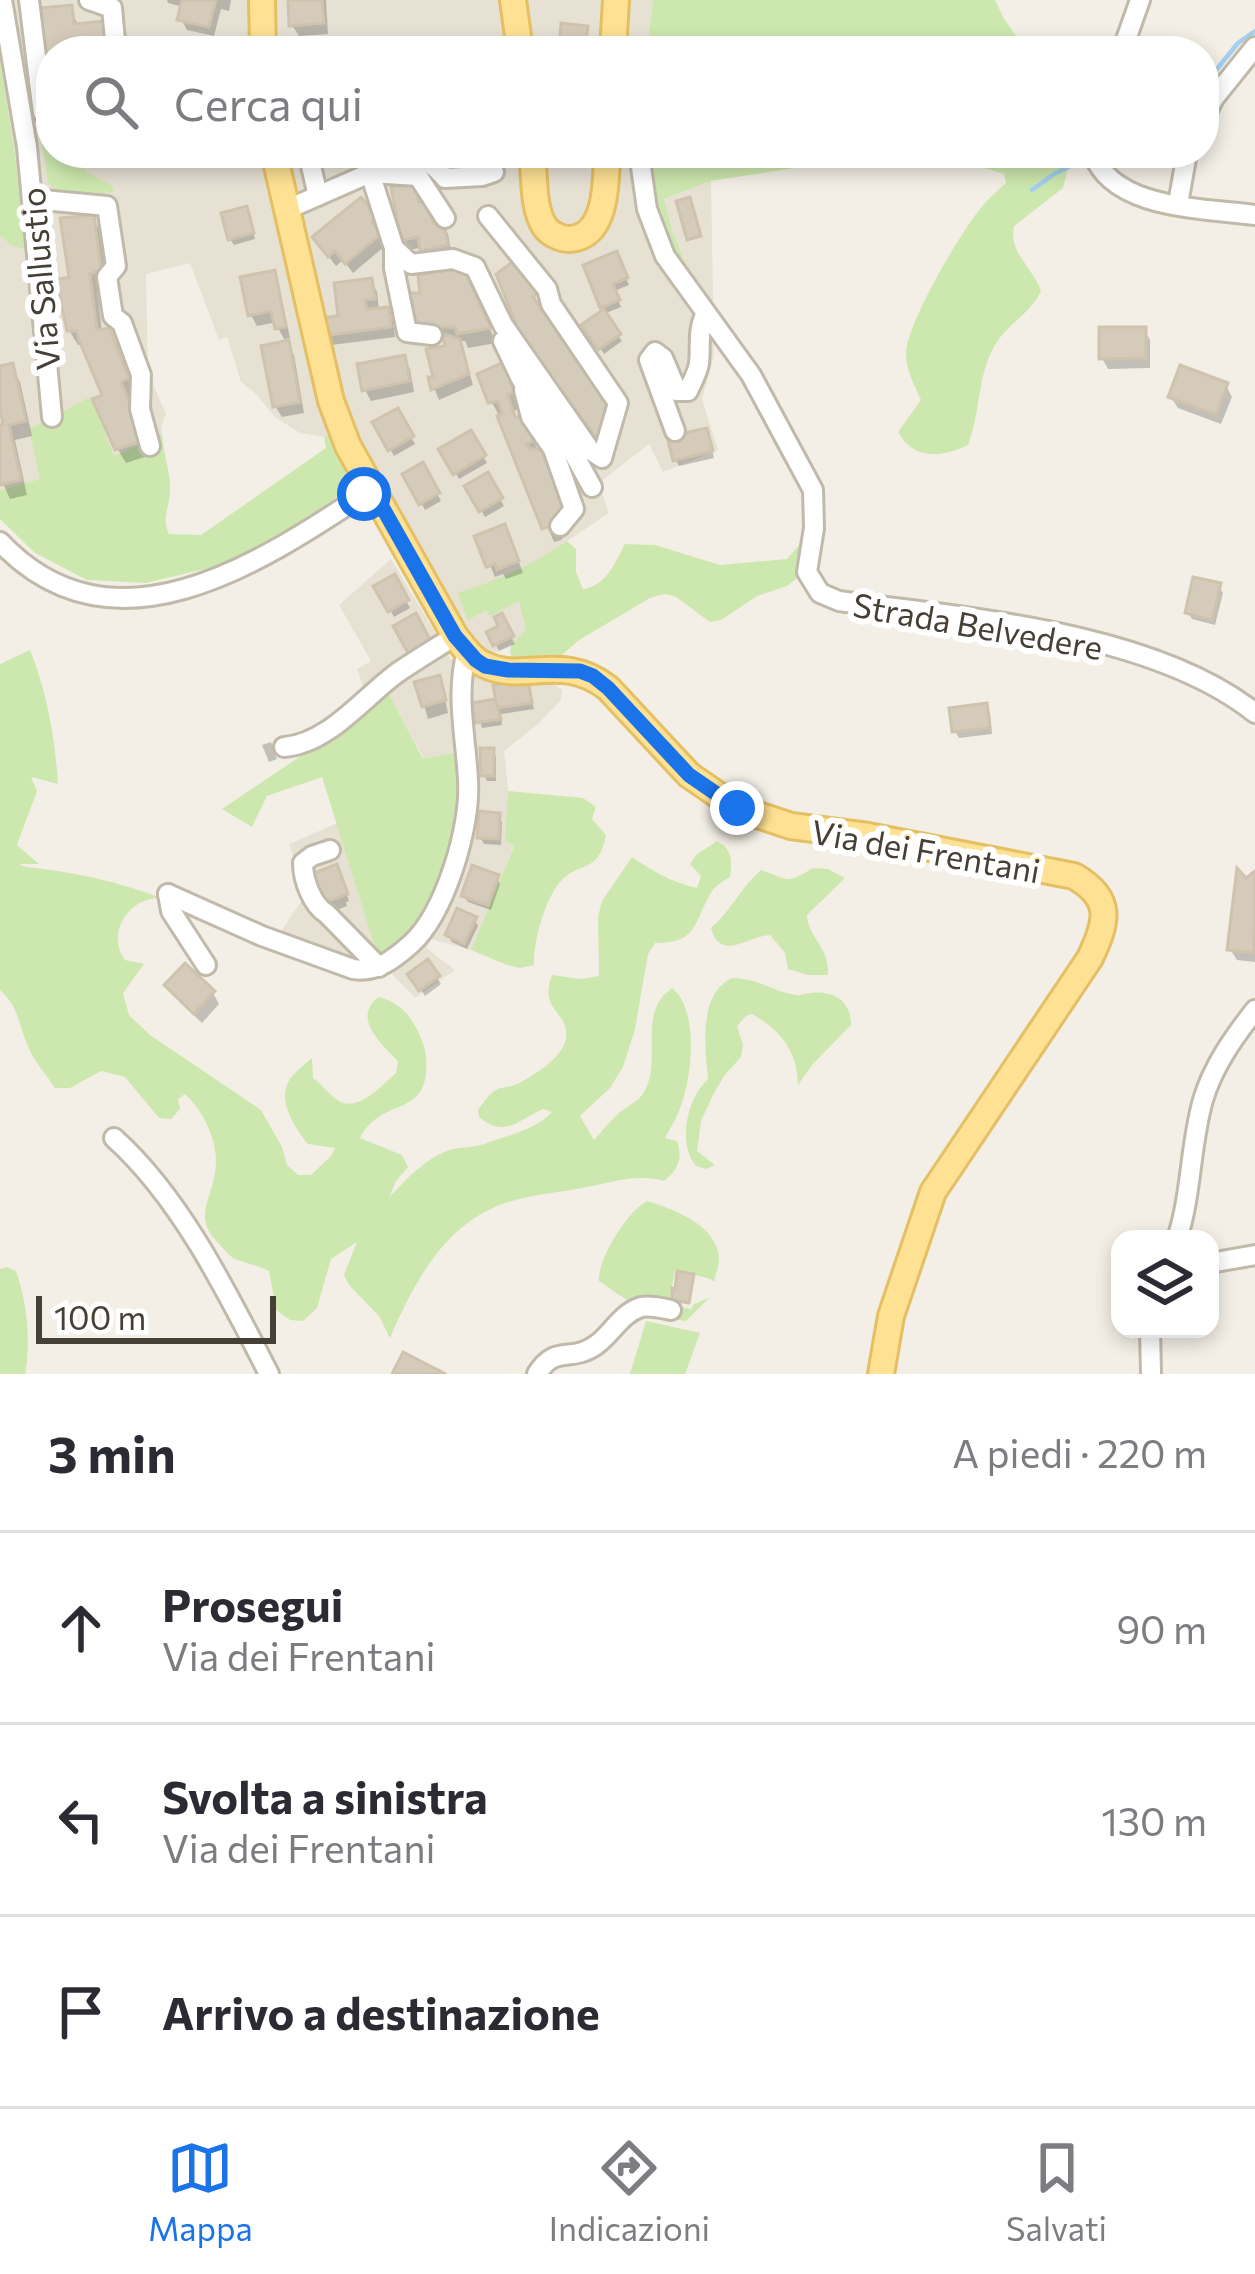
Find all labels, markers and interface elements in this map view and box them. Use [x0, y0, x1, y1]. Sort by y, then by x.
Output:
search box [36, 36, 1219, 168]
icon: search [78, 69, 144, 135]
text: Cerca qui [174, 75, 363, 130]
street label: Via Sallustio [11, 186, 67, 372]
route start [337, 467, 391, 521]
street label: Strada Belvedere [850, 583, 1106, 667]
route end [710, 781, 764, 835]
street label: Via dei Frentani [808, 810, 1044, 890]
map controls [1111, 1230, 1219, 1338]
button: layers [1111, 1230, 1219, 1338]
scale bar [36, 1290, 276, 1343]
text: 100 m [54, 1296, 146, 1337]
text: 3 min [48, 1421, 176, 1484]
text: A piedi · 220 m [952, 1428, 1207, 1476]
text: Prosegui [162, 1576, 343, 1631]
icon: ahead [48, 1595, 114, 1661]
text: 90 m [1116, 1604, 1207, 1652]
text: Via dei Frentani [162, 1631, 436, 1679]
text: Svolta a sinistra [162, 1768, 488, 1823]
icon: left [48, 1787, 114, 1853]
text: 130 m [1101, 1796, 1207, 1844]
text: Via dei Frentani [162, 1823, 436, 1871]
icon: arrive [48, 1979, 114, 2045]
text: Arrivo a destinazione [162, 1984, 600, 2039]
tab: Mappa [148, 2135, 253, 2248]
tab: Indicazioni [549, 2135, 710, 2248]
tab: Salvati [1006, 2135, 1107, 2248]

